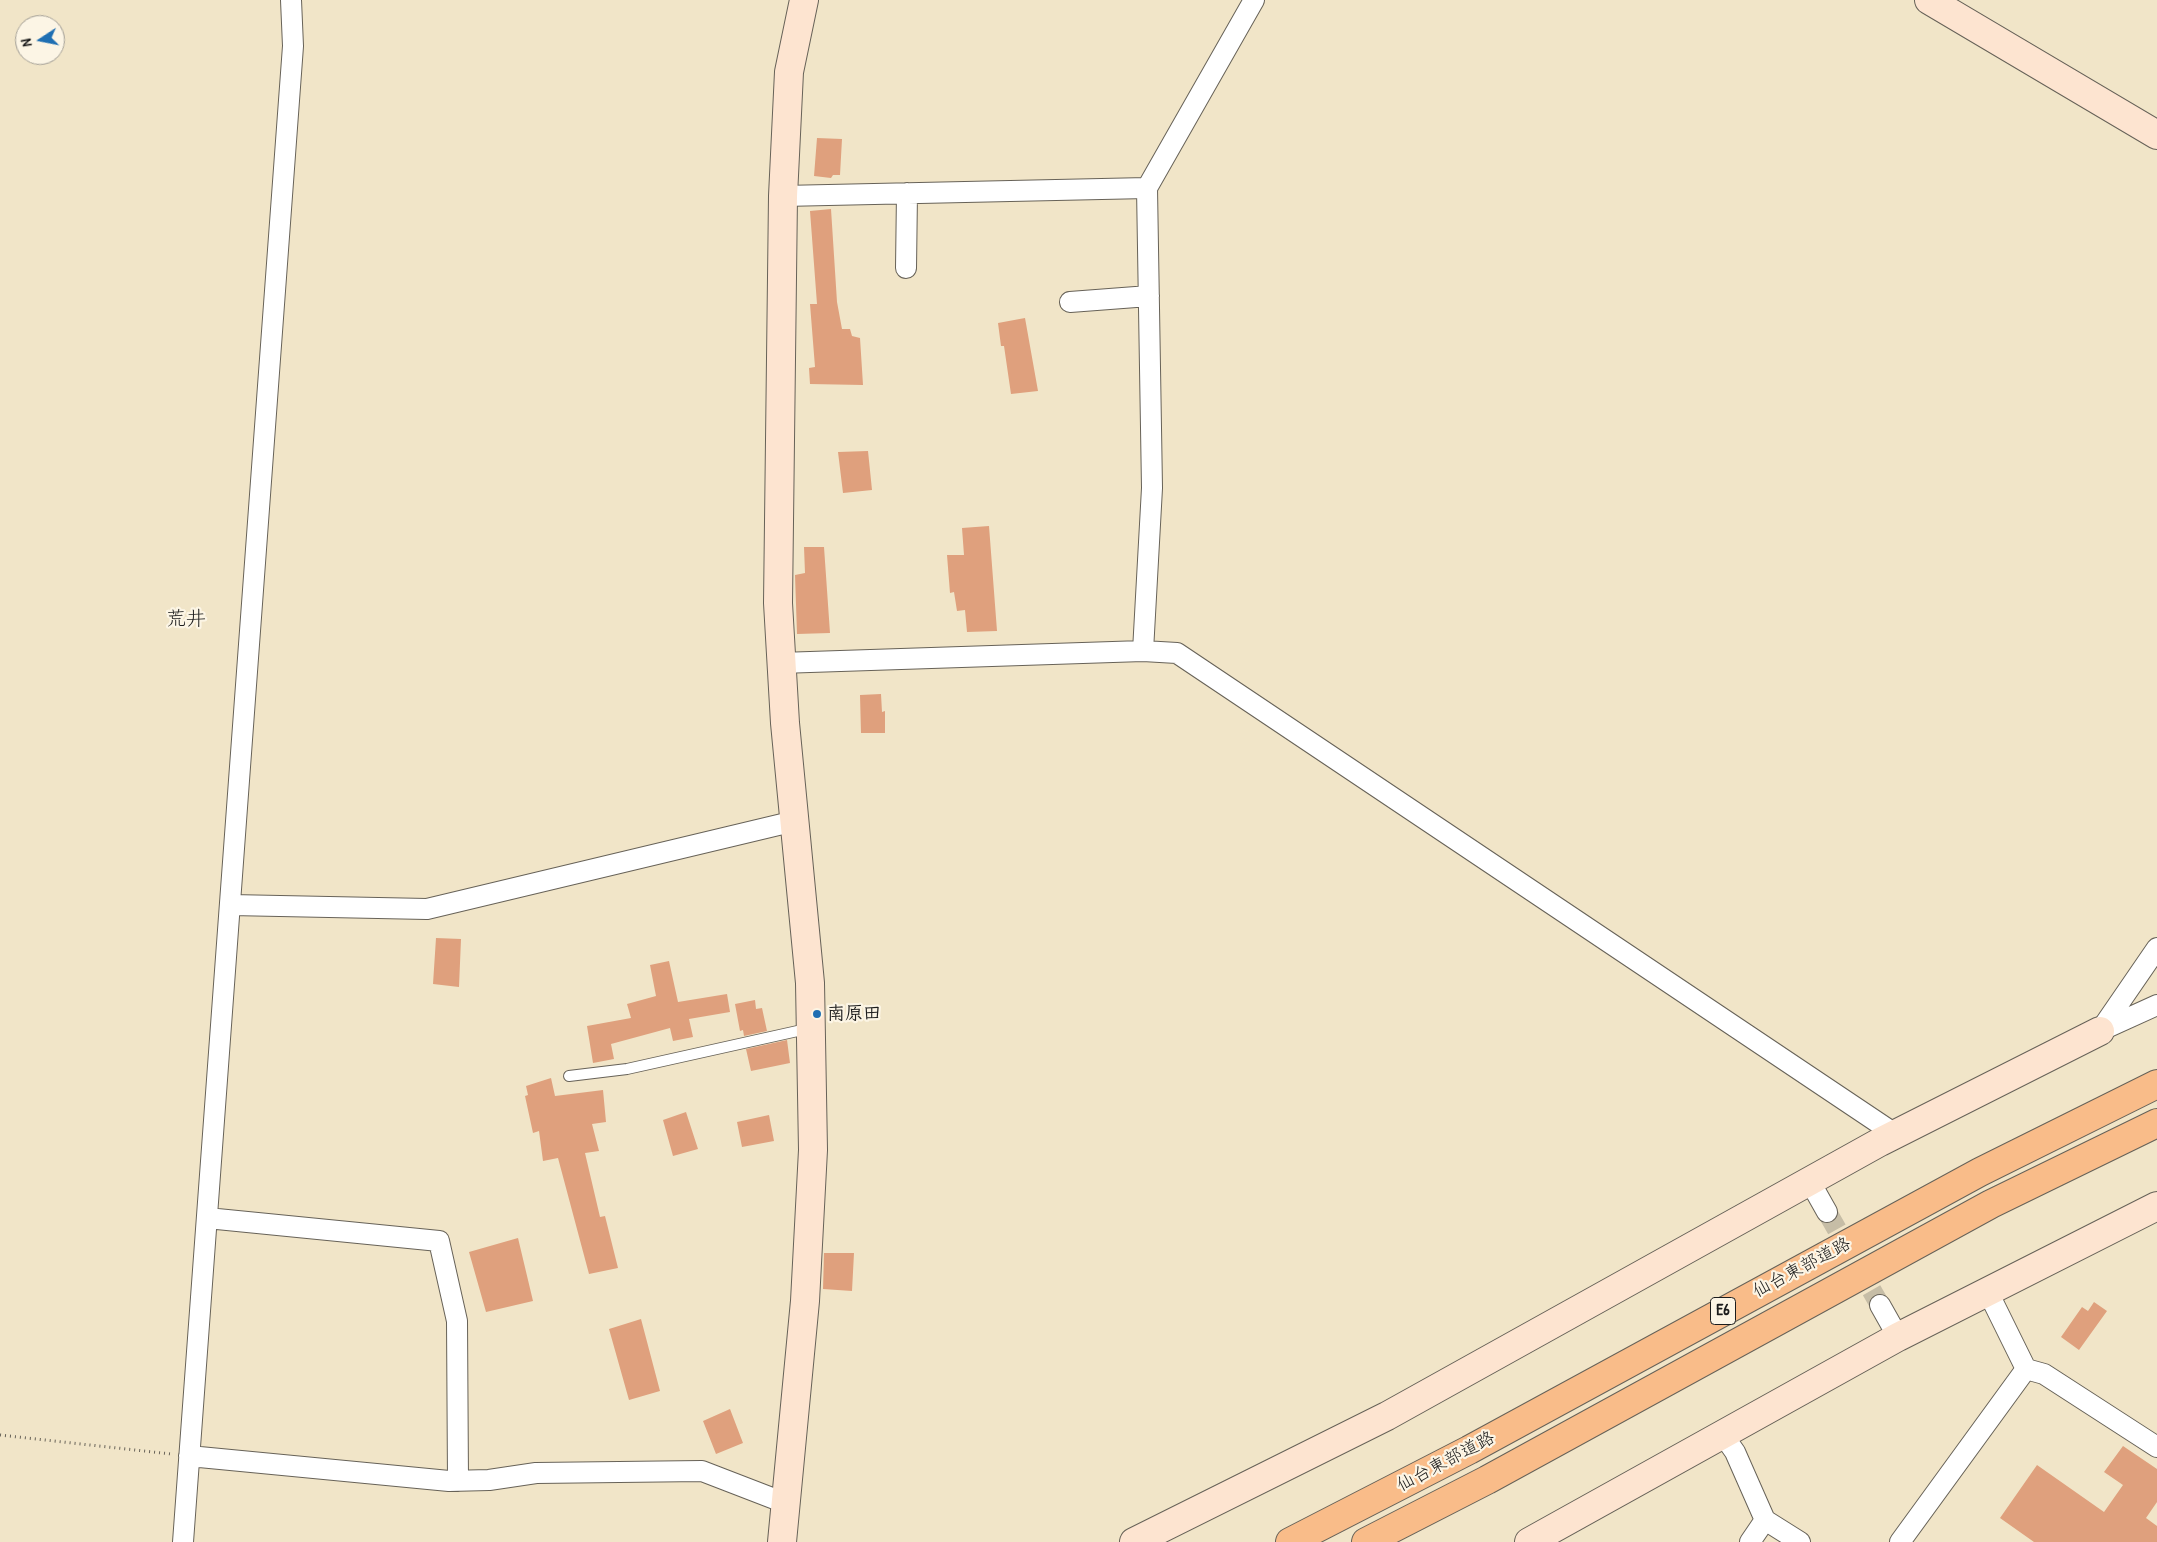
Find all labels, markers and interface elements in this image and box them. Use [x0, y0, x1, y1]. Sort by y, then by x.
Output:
north arrow [15, 15, 65, 65]
text: N [16, 37, 36, 48]
district label: 荒井 [166, 608, 206, 632]
place label: 南原田 [827, 1003, 881, 1025]
marker: 南原田 [811, 1008, 823, 1020]
street label: 仙台東部道路 [1749, 1233, 1855, 1303]
road number: E6 [1710, 1298, 1736, 1324]
street label: 仙台東部道路 [1393, 1427, 1499, 1497]

